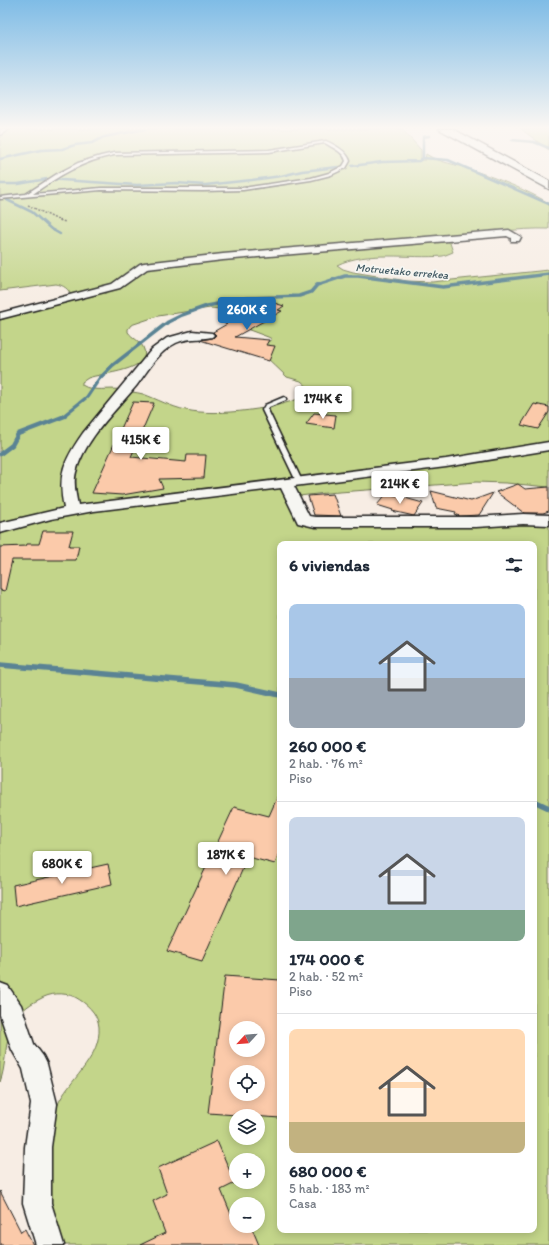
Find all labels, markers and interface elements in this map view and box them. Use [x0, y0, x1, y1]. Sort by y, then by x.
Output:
water label: Motruetako errekea [355, 261, 449, 282]
pin: 260K € [214, 297, 280, 331]
text: 260K € [227, 302, 267, 317]
pin: 174K € [290, 386, 356, 420]
text: 174K € [304, 391, 342, 406]
pin: 415K € [108, 427, 174, 461]
text: 415K € [121, 432, 161, 447]
pin: 214K € [367, 471, 433, 505]
text: 214K € [380, 476, 420, 491]
icon: filters [503, 554, 525, 576]
text: 6 viviendas [289, 555, 370, 575]
icon: home [371, 630, 443, 702]
text: 260 000 € [289, 736, 366, 756]
text: 2 hab. · 76 m² [289, 756, 363, 771]
text: Piso [289, 771, 312, 786]
pin: 187K € [193, 842, 259, 876]
icon: home [371, 843, 443, 915]
text: 187K € [207, 847, 245, 862]
pin: 680K € [29, 851, 95, 885]
text: 680K € [42, 856, 82, 871]
text: 174 000 € [289, 949, 364, 969]
text: 2 hab. · 52 m² [289, 969, 363, 984]
text: Piso [289, 984, 312, 999]
north arrow [229, 1021, 265, 1057]
map controls [229, 1021, 265, 1233]
icon: home [371, 1055, 443, 1127]
button: locate [229, 1065, 265, 1101]
button: layers [229, 1109, 265, 1145]
button: + [229, 1153, 265, 1189]
text: 680 000 € [289, 1161, 367, 1181]
text: 5 hab. · 183 m² [289, 1181, 370, 1196]
text: Casa [289, 1196, 316, 1211]
button: − [229, 1197, 265, 1233]

